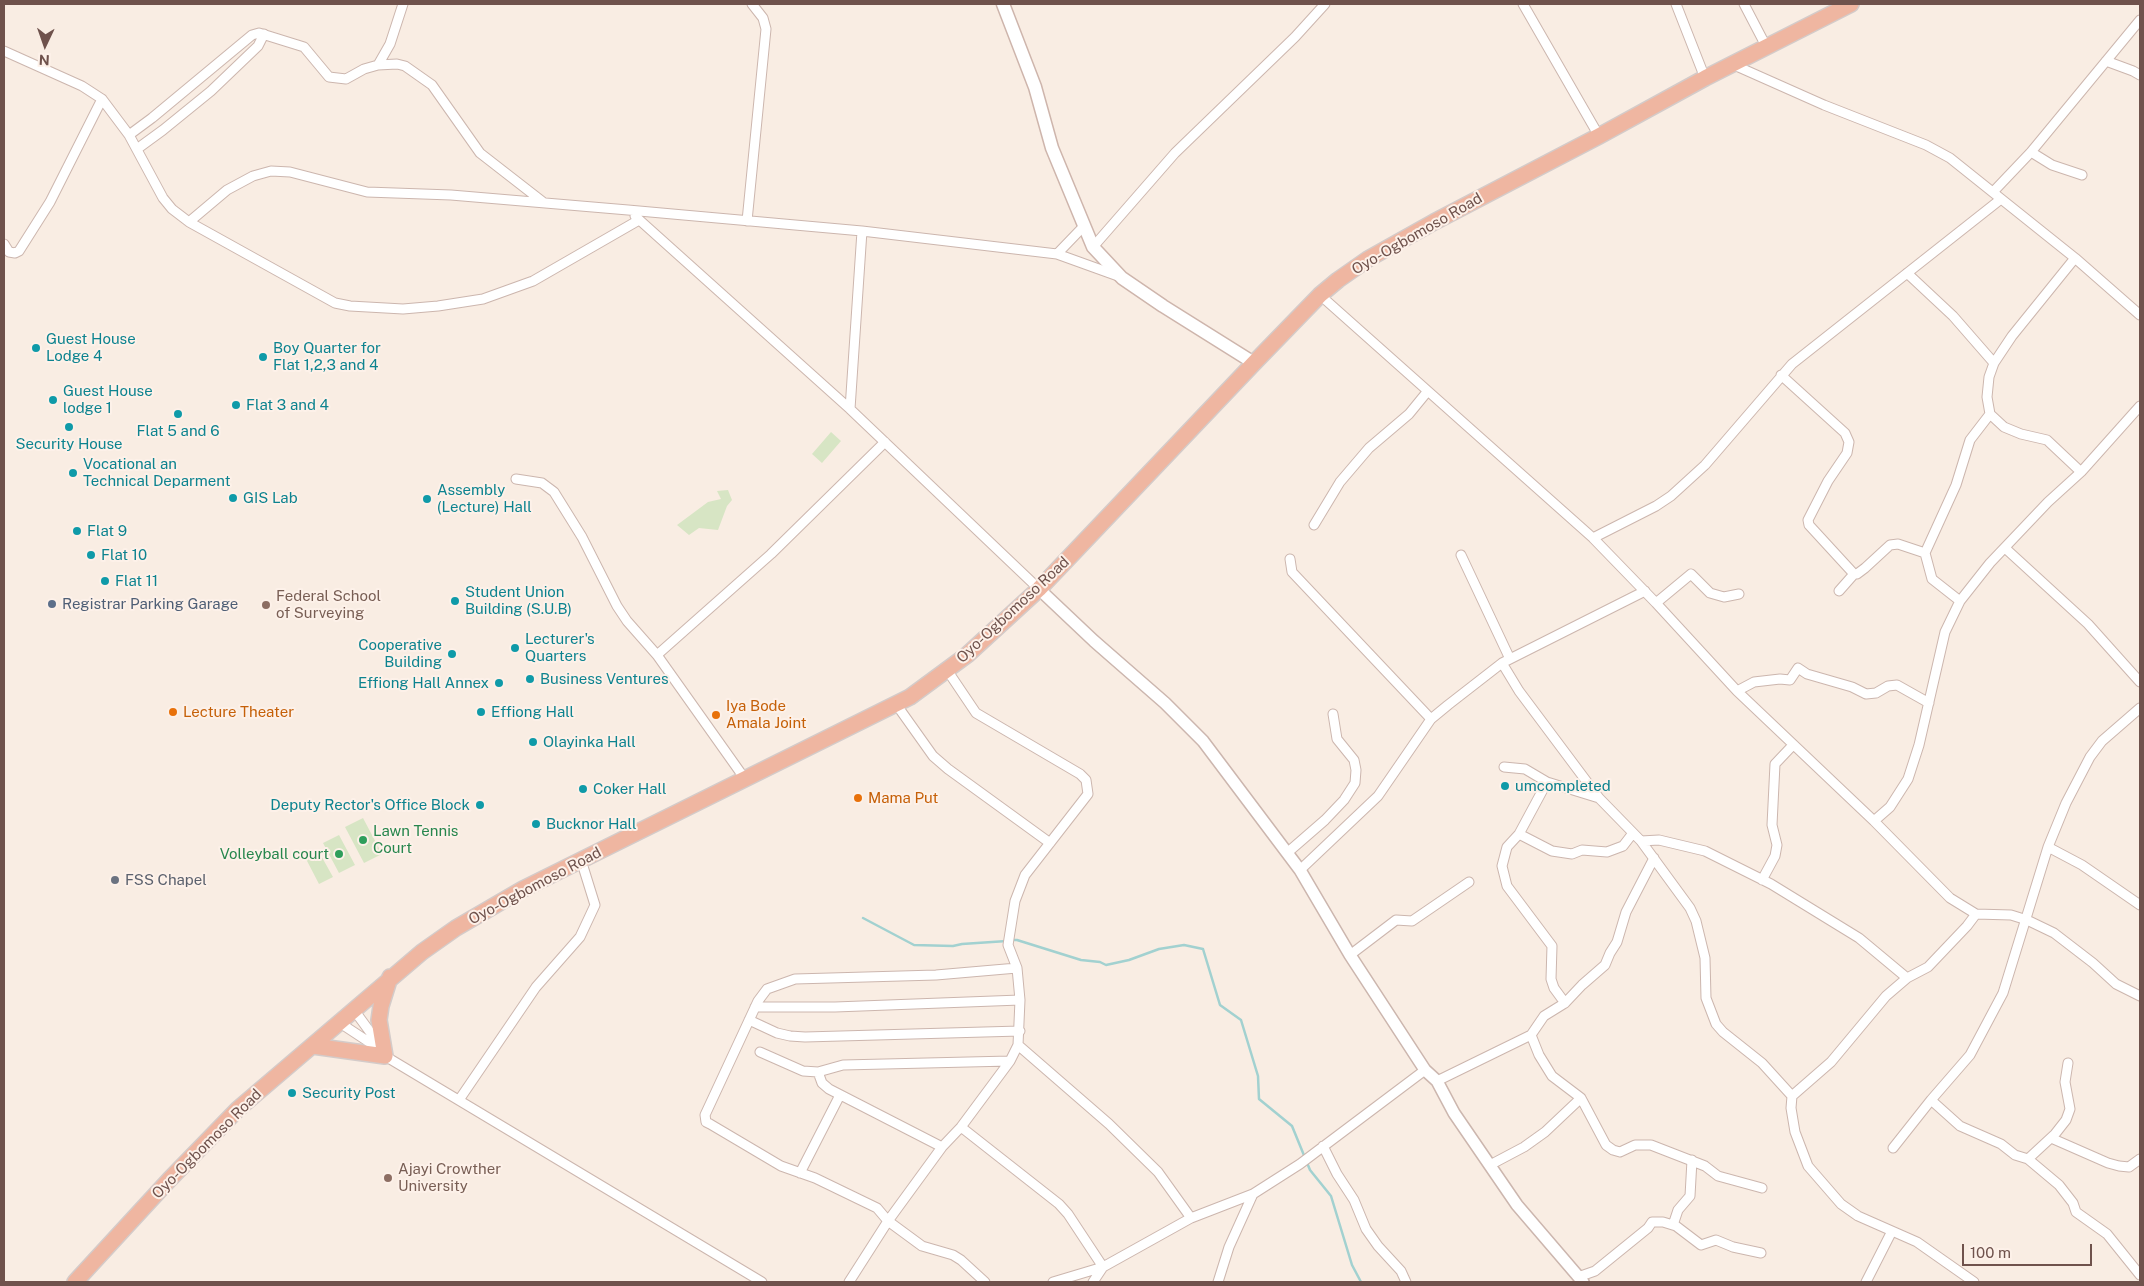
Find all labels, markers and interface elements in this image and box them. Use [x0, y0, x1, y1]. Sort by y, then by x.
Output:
north arrow [20, 20, 70, 70]
text: N [38, 52, 50, 68]
street label: Oyo-Ogbomoso Road [1349, 189, 1485, 279]
place label: Guest House Lodge 4 [46, 330, 136, 365]
place label: Boy Quarter for Flat 1,2,3 and 4 [273, 339, 381, 374]
marker: Guest House Lodge 4 [30, 342, 42, 354]
marker: Boy Quarter for Flat 1,2,3 and 4 [257, 351, 269, 363]
place label: Guest House lodge 1 [63, 382, 153, 417]
marker: Guest House lodge 1 [47, 394, 59, 406]
place label: Flat 3 and 4 [246, 396, 329, 414]
marker: Flat 3 and 4 [230, 399, 242, 411]
marker: Flat 5 and 6 [172, 408, 184, 420]
marker: Security House [63, 421, 75, 433]
place label: Flat 5 and 6 [137, 422, 219, 440]
place label: Security House [15, 435, 123, 453]
place label: Vocational an Technical Deparment [83, 455, 231, 490]
marker: Vocational an Technical Deparment [67, 467, 79, 479]
place label: Assembly (Lecture) Hall [437, 481, 532, 516]
place label: GIS Lab [243, 489, 298, 507]
marker: GIS Lab [227, 492, 239, 504]
marker: Assembly (Lecture) Hall [421, 493, 433, 505]
place label: Flat 9 [87, 522, 127, 540]
marker: Flat 9 [71, 525, 83, 537]
place label: Flat 10 [101, 546, 147, 564]
marker: Flat 10 [85, 549, 97, 561]
street label: Oyo-Ogbomoso Road [953, 553, 1073, 667]
place label: Flat 11 [115, 572, 158, 590]
marker: Flat 11 [99, 575, 111, 587]
place label: Student Union Building (S.U.B) [465, 583, 572, 618]
place label: Federal School of Surveying [276, 587, 381, 622]
place label: Registrar Parking Garage [62, 595, 238, 613]
marker: Student Union Building (S.U.B) [449, 595, 461, 607]
marker: Registrar Parking Garage [46, 598, 58, 610]
marker: Federal School of Surveying [260, 599, 272, 611]
place label: Lecturer's Quarters [525, 630, 595, 665]
place label: Cooperative Building [358, 636, 442, 671]
marker: Lecturer's Quarters [509, 642, 521, 654]
marker: Cooperative Building [446, 648, 458, 660]
place label: Business Ventures [540, 670, 669, 688]
marker: Business Ventures [524, 673, 536, 685]
place label: Effiong Hall Annex [358, 674, 489, 692]
marker: Effiong Hall Annex [493, 677, 505, 689]
place label: Iya Bode Amala Joint [726, 697, 807, 732]
place label: Lecture Theater [183, 703, 294, 721]
place label: Effiong Hall [491, 703, 574, 721]
marker: Lecture Theater [167, 706, 179, 718]
marker: Effiong Hall [475, 706, 487, 718]
marker: Iya Bode Amala Joint [710, 709, 722, 721]
place label: Olayinka Hall [543, 733, 636, 751]
marker: Olayinka Hall [527, 736, 539, 748]
place label: umcompleted [1515, 777, 1611, 795]
place label: Coker Hall [593, 780, 666, 798]
marker: umcompleted [1499, 780, 1511, 792]
marker: Coker Hall [577, 783, 589, 795]
place label: Mama Put [868, 789, 938, 807]
marker: Mama Put [852, 792, 864, 804]
place label: Deputy Rector's Office Block [270, 796, 470, 814]
marker: Deputy Rector's Office Block [474, 799, 486, 811]
place label: Bucknor Hall [546, 815, 636, 833]
marker: Bucknor Hall [530, 818, 542, 830]
place label: Lawn Tennis Court [373, 822, 458, 857]
marker: Lawn Tennis Court [357, 834, 369, 846]
street label: Oyo-Ogbomoso Road [466, 843, 604, 929]
place label: Volleyball court [220, 845, 329, 863]
marker: Volleyball court [333, 848, 345, 860]
place label: FSS Chapel [125, 871, 207, 889]
marker: FSS Chapel [109, 874, 121, 886]
place label: Security Post [302, 1084, 396, 1102]
street label: Oyo-Ogbomoso Road [148, 1085, 266, 1203]
marker: Security Post [286, 1087, 298, 1099]
place label: Ajayi Crowther University [398, 1160, 501, 1195]
marker: Ajayi Crowther University [382, 1172, 394, 1184]
scale bar [1964, 1234, 2094, 1266]
text: 100 m [1970, 1244, 2011, 1261]

